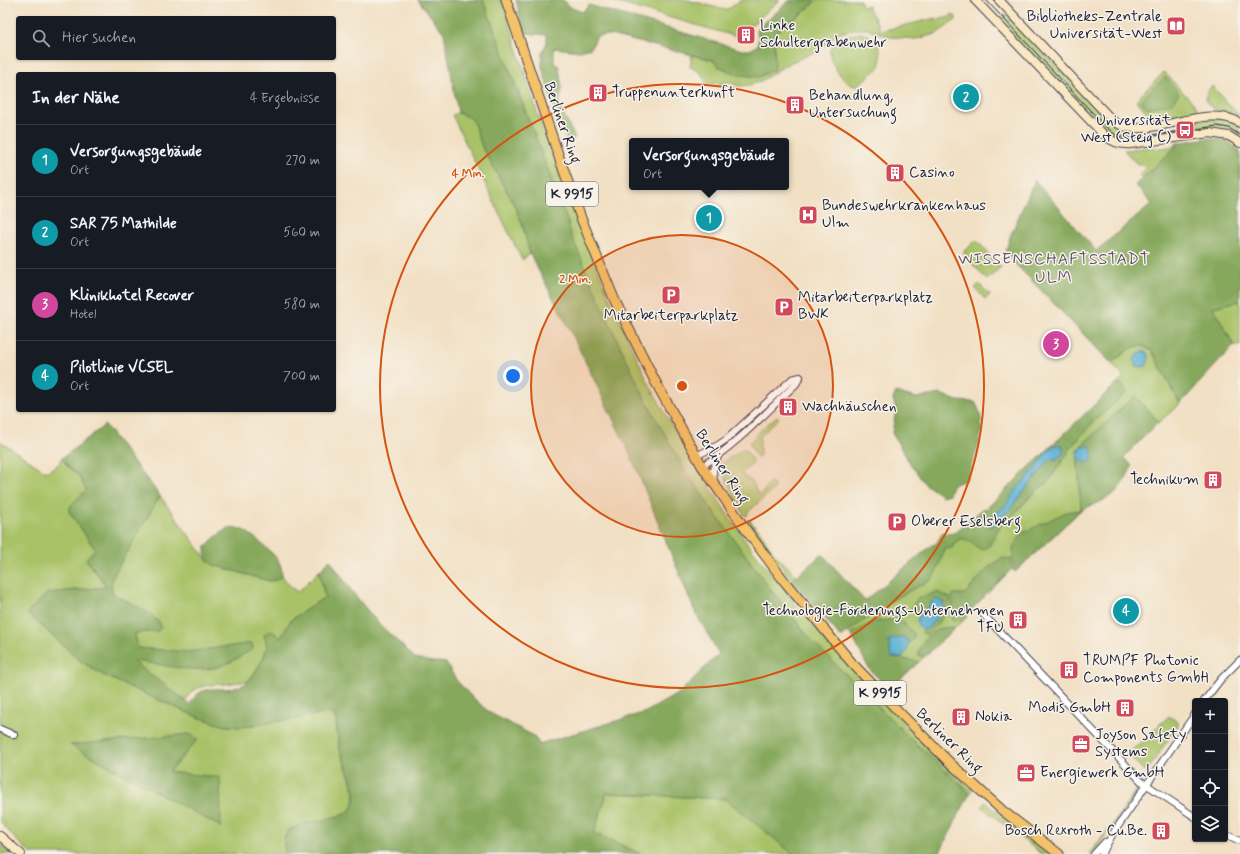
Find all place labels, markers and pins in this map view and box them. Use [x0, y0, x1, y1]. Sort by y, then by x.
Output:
place label: Bibliotheks-Zentrale Universität-West [1027, 7, 1163, 44]
library icon: Bibliotheks-Zentrale Universität-West [1165, 15, 1187, 37]
place label: Linke Schultergrabenwehr [760, 16, 887, 53]
building icon: Linke Schultergrabenwehr [735, 24, 757, 46]
building icon: Truppenunterkunft [587, 82, 609, 104]
pin: 2 [953, 82, 979, 112]
place label: Truppenunterkunft [612, 83, 735, 103]
place label: Behandlung, Untersuchung [809, 86, 897, 124]
building icon: Behandlung, Untersuchung [784, 94, 806, 116]
place label: Universität West (Steig C) [1081, 111, 1172, 148]
bus stop icon: Universität West (Steig C) [1174, 119, 1196, 141]
building icon: Casino [884, 162, 906, 184]
place label: Casino [909, 163, 955, 183]
place label: Bundeswehrkrankenhaus Ulm [822, 196, 986, 233]
pin: 1 [696, 203, 722, 233]
hospital icon: Bundeswehrkrankenhaus Ulm [797, 204, 819, 226]
parking icon: Mitarbeiterparkplatz [660, 284, 682, 306]
place label: Mitarbeiterparkplatz BWK [798, 288, 933, 325]
parking icon: Mitarbeiterparkplatz BWK [773, 296, 795, 318]
place label: Mitarbeiterparkplatz [604, 306, 739, 326]
pin: 3 [1043, 329, 1069, 359]
centre of rings [675, 379, 689, 393]
building icon: Wachhäuschen [777, 396, 799, 418]
place label: Wachhäuschen [802, 397, 897, 417]
building icon: Technikum [1202, 469, 1224, 491]
place label: Technikum [1130, 470, 1199, 490]
parking icon: Oberer Eselsberg [886, 511, 908, 533]
place label: Oberer Eselsberg [911, 512, 1021, 533]
pin: 4 [1113, 596, 1139, 626]
place label: Technologie-Förderungs-Unternehmen TFU [763, 601, 1004, 638]
building icon: Technologie-Förderungs-Unternehmen TFU [1007, 609, 1029, 631]
place label: TRUMPF Photonic Components GmbH [1083, 651, 1209, 688]
building icon: TRUMPF Photonic Components GmbH [1058, 659, 1080, 681]
building icon: Modis GmbH [1114, 697, 1136, 719]
place label: Modis GmbH [1028, 698, 1111, 718]
building icon: Nokia [950, 706, 972, 728]
place label: Nokia [975, 707, 1013, 727]
place label: Joyson Safety Systems [1095, 725, 1187, 762]
office icon: Joyson Safety Systems [1070, 733, 1092, 755]
office icon: Energiewerk GmbH [1015, 762, 1037, 784]
place label: Energiewerk GmbH [1040, 763, 1165, 784]
building icon: Bosch Rexroth - Cu.Be. [1150, 820, 1172, 842]
place label: Bosch Rexroth - Cu.Be. [1005, 821, 1147, 841]

